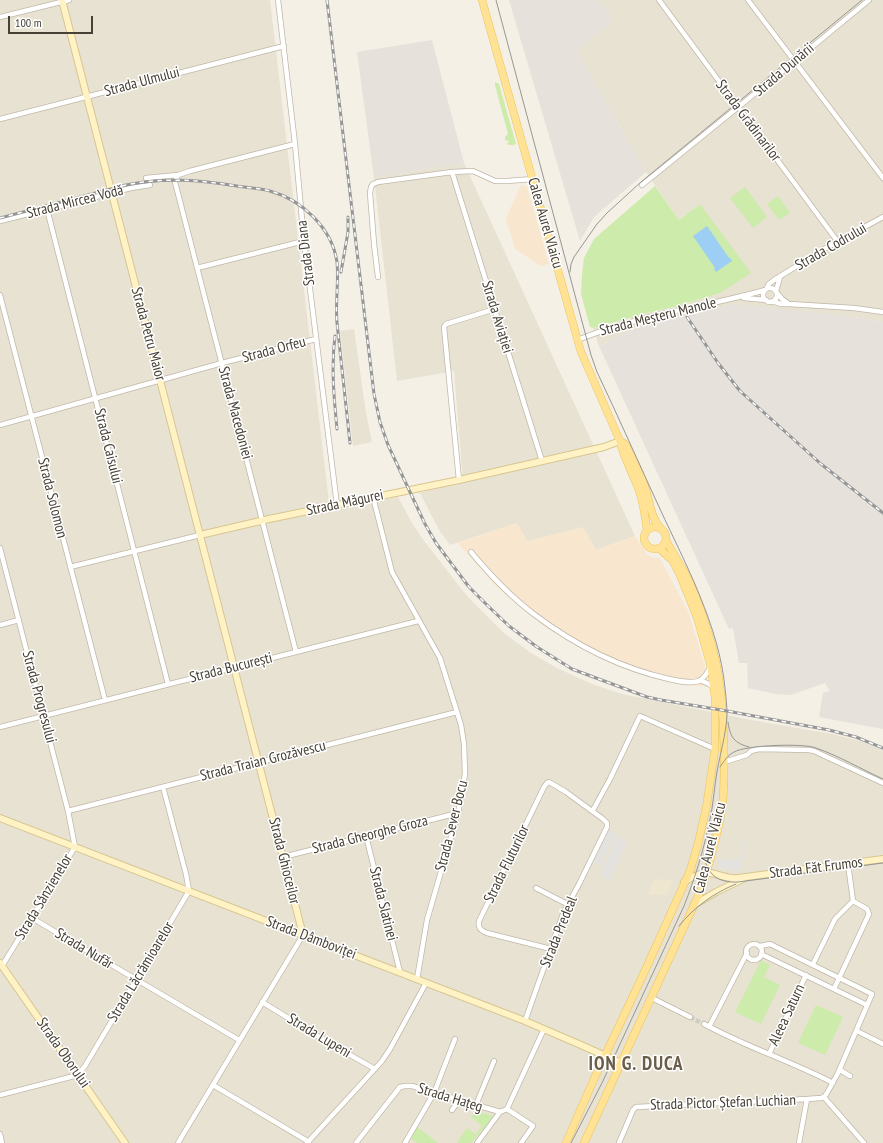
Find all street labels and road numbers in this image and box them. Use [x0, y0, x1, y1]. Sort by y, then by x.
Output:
street label: Strada Dunării [750, 39, 818, 101]
street label: Strada Ulmului [102, 63, 182, 101]
street label: Strada Grădinarilor [711, 77, 785, 165]
street label: Calea Aurel Vlaicu [523, 175, 567, 271]
street label: Strada Mircea Vodă [25, 181, 125, 223]
street label: Strada Diana [293, 219, 319, 287]
street label: Strada Codrului [792, 219, 870, 275]
street label: Strada Aviației [477, 279, 517, 355]
street label: Strada Petru Maior [127, 285, 169, 383]
street label: Strada Meșteru Manole [598, 294, 718, 340]
street label: Strada Orfeu [240, 333, 308, 367]
street label: Strada Macedoniei [214, 365, 256, 461]
street label: Strada Caisului [90, 406, 126, 486]
street label: Strada Solomon [33, 456, 71, 540]
street label: Strada Măgurei [305, 486, 385, 520]
street label: Strada Progresului [18, 649, 60, 745]
street label: Strada București [188, 649, 274, 687]
street label: Strada Traian Grozăvescu [198, 737, 328, 785]
street label: Strada Sever Bocu [432, 779, 472, 873]
street label: Calea Aurel Vlaicu [690, 800, 730, 896]
street label: Strada Gheorghe Groza [310, 812, 430, 858]
street label: Strada Ghioceilor [265, 816, 303, 906]
street label: Strada Fluturilor [480, 822, 534, 906]
street label: Strada Sânzienelor [11, 851, 77, 943]
street label: Strada Făt Frumos [768, 853, 864, 883]
street label: Strada Slatinei [365, 865, 401, 943]
street label: Strada Predeal [537, 894, 581, 970]
street label: Strada Dâmboviței [263, 913, 359, 963]
street label: Strada Lăcrămioarelor [104, 919, 178, 1025]
street label: Strada Nufăr [52, 925, 116, 973]
street label: Aleea Saturn [765, 981, 809, 1049]
street label: Strada Lupeni [284, 1010, 354, 1062]
street label: Strada Oborului [32, 1014, 94, 1092]
street label: Strada Hațeg [415, 1080, 485, 1116]
street label: Strada Pictor Ștefan Luchian [650, 1091, 796, 1115]

